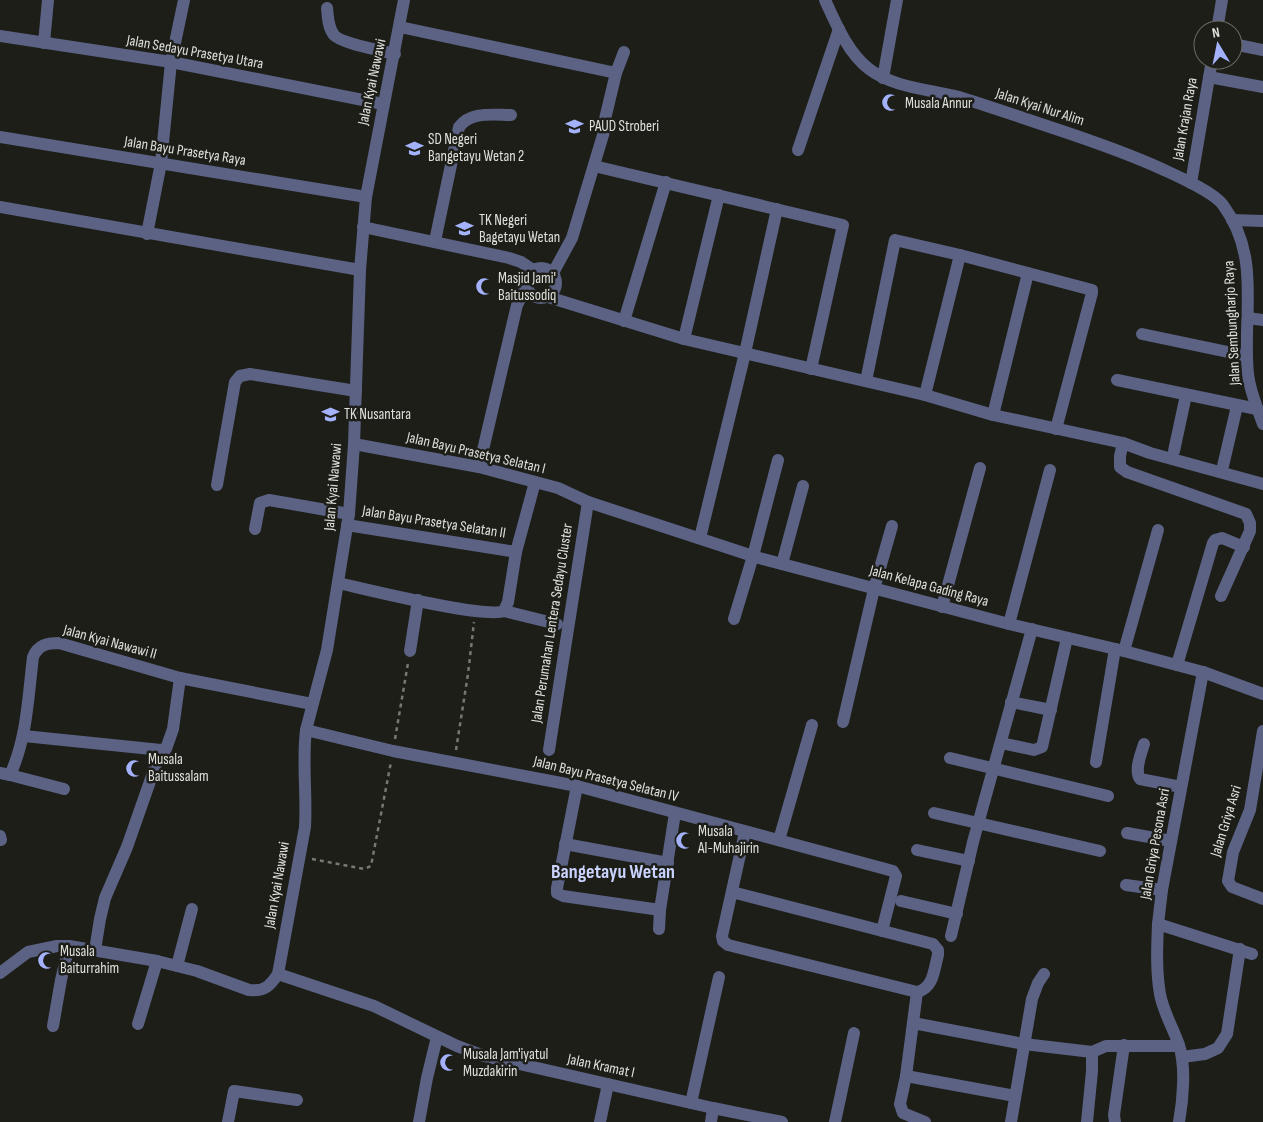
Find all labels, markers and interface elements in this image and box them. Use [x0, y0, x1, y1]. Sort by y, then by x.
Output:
north arrow [1193, 20, 1243, 70]
text: N [1211, 24, 1221, 42]
street label: Jalan Sedayu Prasetya Utara [124, 30, 265, 73]
street label: Jalan Kyai Nawawi [353, 37, 390, 128]
street label: Jalan Krajan Raya [1168, 76, 1202, 163]
street label: Jalan Kyai Nur Alim [992, 83, 1087, 130]
mosque icon: Musala Annur [881, 93, 901, 113]
place label: Musala Annur [905, 94, 973, 113]
school or university icon: PAUD Stroberi [565, 116, 585, 136]
place label: PAUD Stroberi [589, 117, 659, 136]
place label: SD Negeri Bangetayu Wetan 2 [428, 130, 524, 166]
street label: Jalan Bayu Prasetya Raya [122, 132, 247, 170]
school or university icon: SD Negeri Bangetayu Wetan 2 [404, 138, 424, 158]
place label: TK Negeri Bagetayu Wetan [479, 211, 560, 247]
school or university icon: TK Negeri Bagetayu Wetan [455, 219, 475, 239]
street label: Jalan Sembungharjo Raya [1219, 260, 1245, 387]
place label: Masjid Jami' Baitussodiq [498, 269, 556, 305]
mosque icon: Masjid Jami' Baitussodiq [474, 277, 494, 297]
school or university icon: TK Nusantara [320, 404, 340, 424]
place label: TK Nusantara [344, 405, 411, 424]
street label: Jalan Bayu Prasetya Selatan I [404, 428, 547, 478]
street label: Jalan Kyai Nawawi [320, 442, 346, 532]
street label: Jalan Bayu Prasetya Selatan II [360, 501, 507, 543]
street label: Jalan Perumahan Lentera Sedayu Cluster [527, 521, 577, 725]
street label: Jalan Kelapa Gading Raya [866, 561, 991, 611]
street label: Jalan Kyai Nawawi II [60, 620, 159, 664]
place label: Musala Baitussalam [148, 750, 209, 786]
street label: Jalan Bayu Prasetya Selatan IV [531, 752, 681, 806]
mosque icon: Musala Baitussalam [124, 758, 144, 778]
street label: Jalan Griya Asri [1206, 783, 1246, 860]
street label: Jalan Griya Pesona Asri [1136, 787, 1174, 902]
place label: Musala Al-Muhajirin [697, 822, 759, 858]
mosque icon: Musala Al-Muhajirin [674, 830, 694, 850]
street label: Jalan Kyai Nawawi [260, 840, 294, 931]
district label: Bangetayu Wetan [551, 860, 675, 884]
place label: Musala Baiturrahim [60, 942, 119, 978]
mosque icon: Musala Baiturrahim [36, 950, 56, 970]
place label: Musala Jam'iyatul Muzdakirin [463, 1045, 548, 1081]
street label: Jalan Kramat I [565, 1049, 636, 1082]
mosque icon: Musala Jam'iyatul Muzdakirin [439, 1053, 459, 1073]

